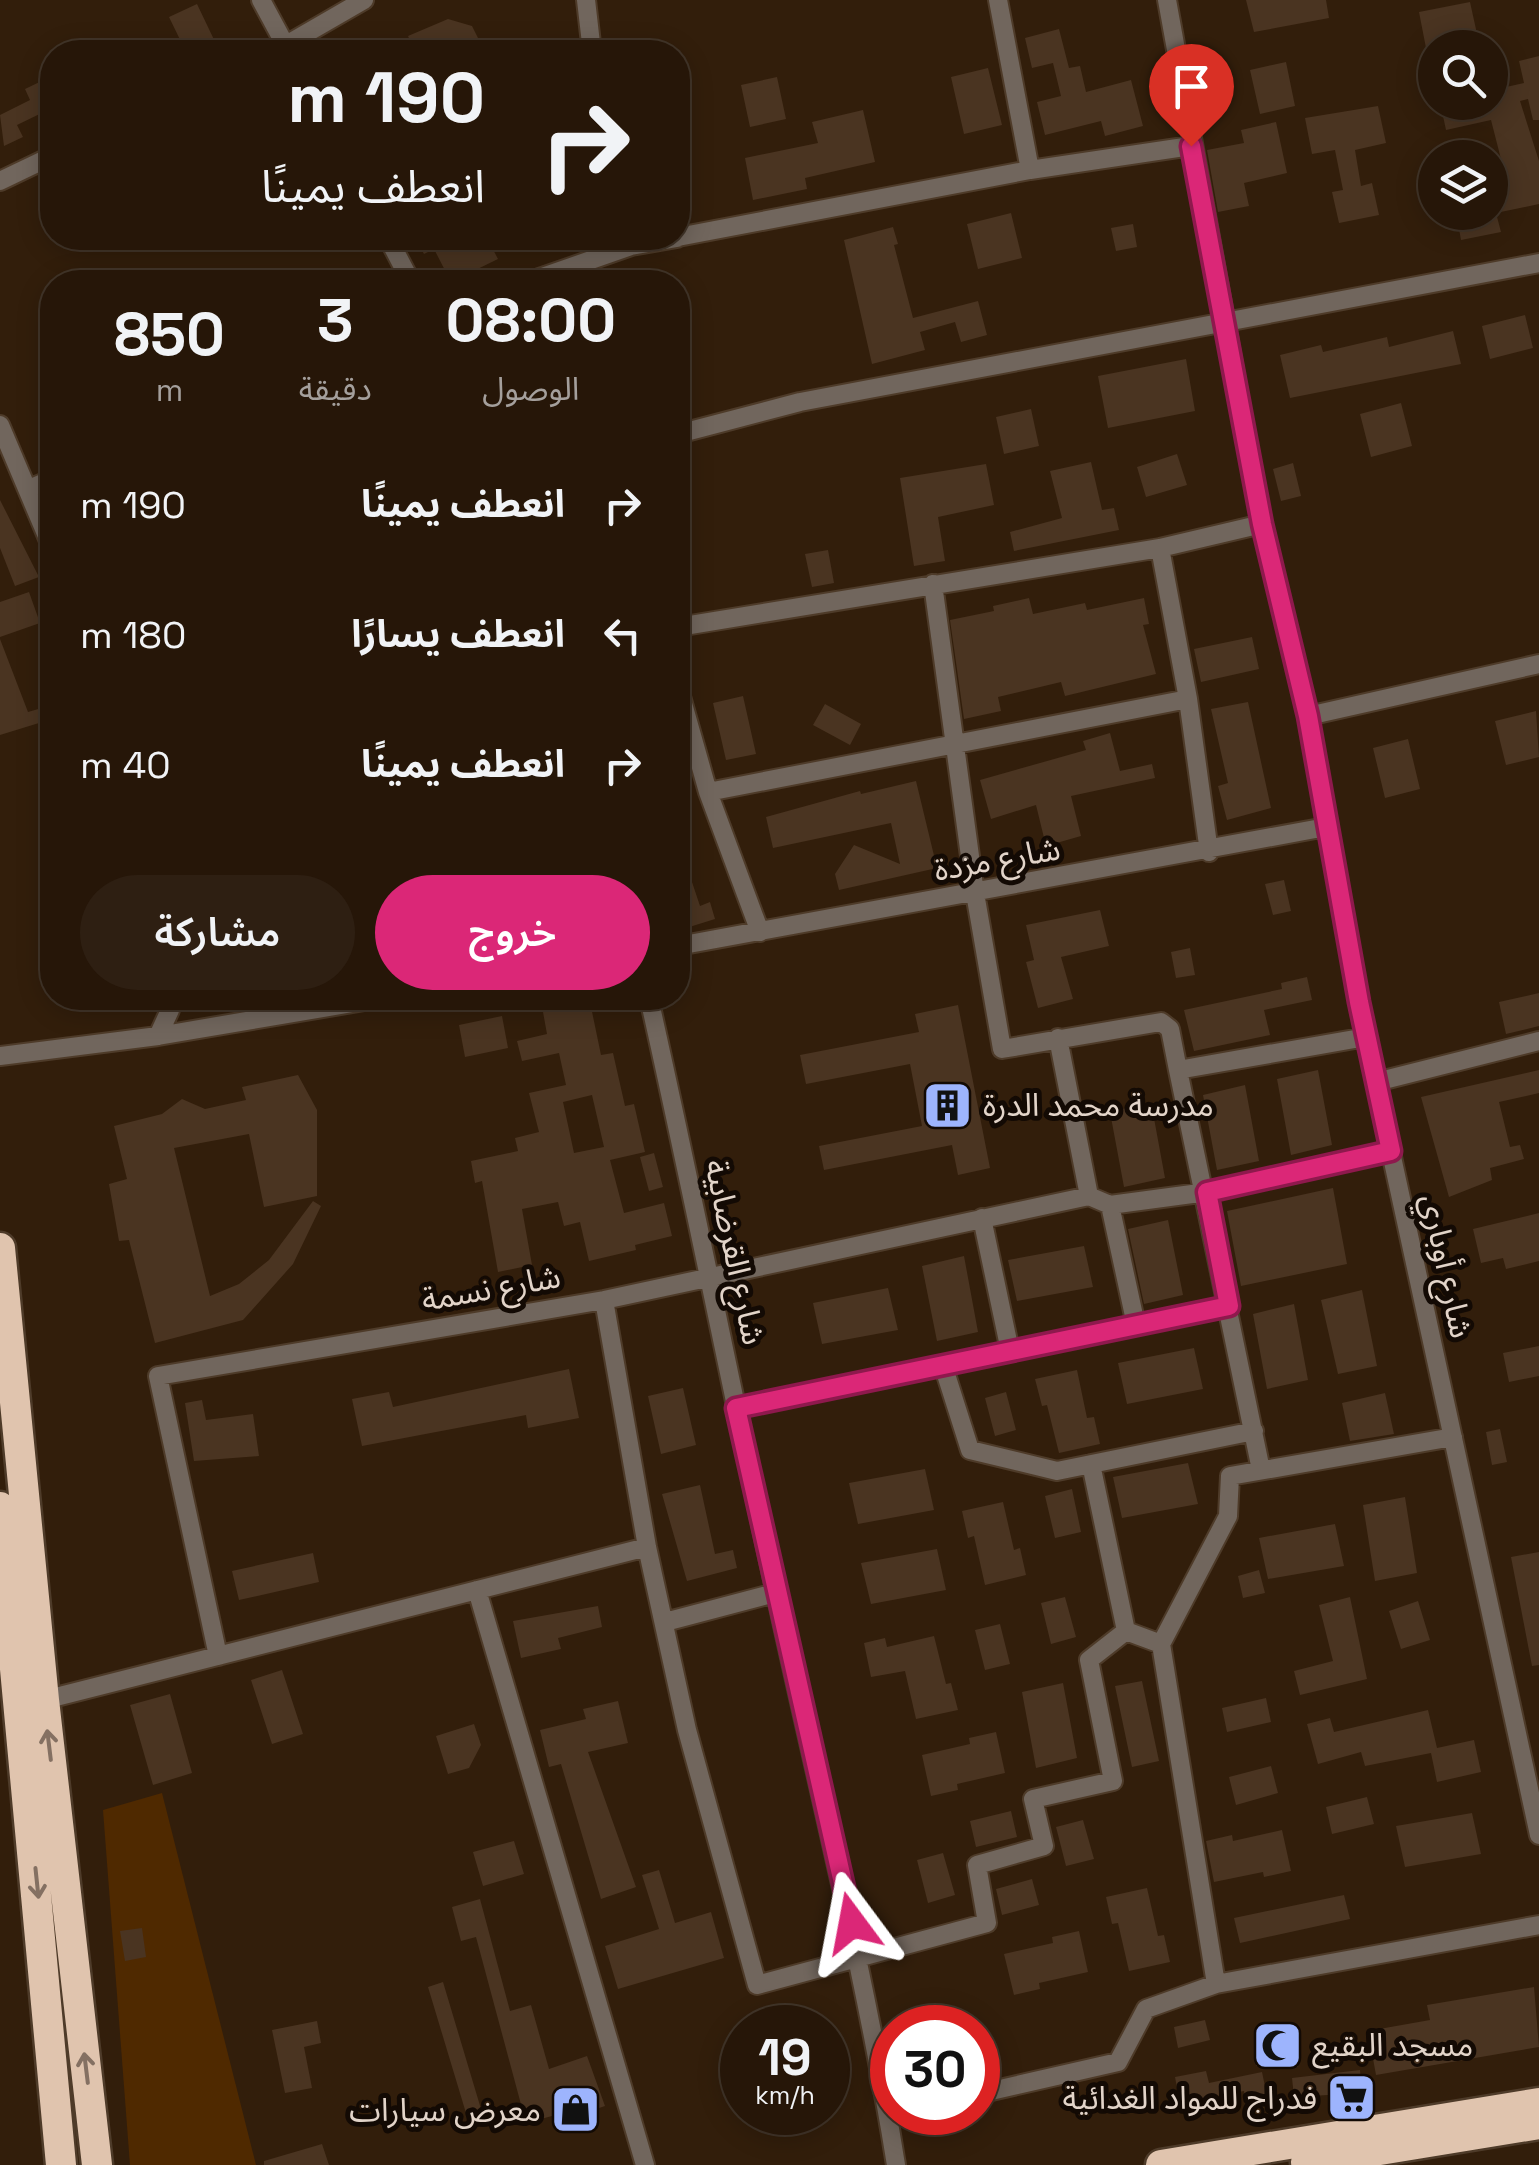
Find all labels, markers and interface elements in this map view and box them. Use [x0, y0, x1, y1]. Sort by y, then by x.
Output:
map controls [1418, 30, 1508, 230]
button: search [1418, 30, 1508, 120]
pin [1149, 44, 1234, 147]
text: 190 m [287, 53, 485, 142]
icon: arrive [1164, 59, 1219, 114]
icon: right [520, 80, 650, 210]
button: layers [1418, 140, 1508, 230]
text: انعطف يمينًا [261, 158, 485, 215]
text: 3 [317, 282, 353, 359]
text: 08:00 [446, 282, 616, 359]
text: 850 [114, 296, 225, 373]
text: دقيقة [299, 369, 372, 409]
text: الوصول [482, 369, 579, 409]
text: m [156, 370, 183, 410]
icon: right [595, 478, 650, 533]
text: انعطف يمينًا [361, 480, 565, 528]
text: 190 m [80, 481, 186, 529]
icon: left [595, 608, 650, 663]
text: انعطف يسارًا [351, 610, 565, 658]
text: 180 m [80, 611, 186, 659]
icon: right [595, 738, 650, 793]
text: انعطف يمينًا [361, 740, 565, 788]
text: 40 m [80, 741, 171, 789]
street label: شارع مزدة [931, 828, 1064, 894]
button: مشاركة [80, 875, 355, 990]
button: خروج [375, 875, 650, 990]
building icon: مدرسة محمد الدرة [922, 1079, 974, 1131]
place label: مدرسة محمد الدرة [983, 1085, 1214, 1125]
street label: شارع القرضابية [692, 1156, 774, 1349]
street label: شارع أوباري [1408, 1190, 1482, 1343]
street label: شارع نسمة [418, 1256, 564, 1324]
one-way arrow [39, 1730, 58, 1762]
one-way arrow [28, 1866, 47, 1898]
position arrow [800, 1871, 904, 1975]
speed limit sign: 30 [870, 2005, 1000, 2135]
mosque icon: مسجد البقيع [1251, 2019, 1303, 2071]
place label: مسجد البقيع [1312, 2025, 1473, 2069]
text: 19 [758, 2026, 812, 2090]
one-way arrow [76, 2053, 95, 2085]
supermarket icon: فدراج للمواد الغدائية [1326, 2072, 1378, 2124]
place label: فدراج للمواد الغدائية [1062, 2078, 1317, 2122]
text: km/h [755, 2079, 815, 2111]
shop icon: معرض سيارات [550, 2084, 602, 2136]
place label: معرض سيارات [349, 2090, 541, 2130]

